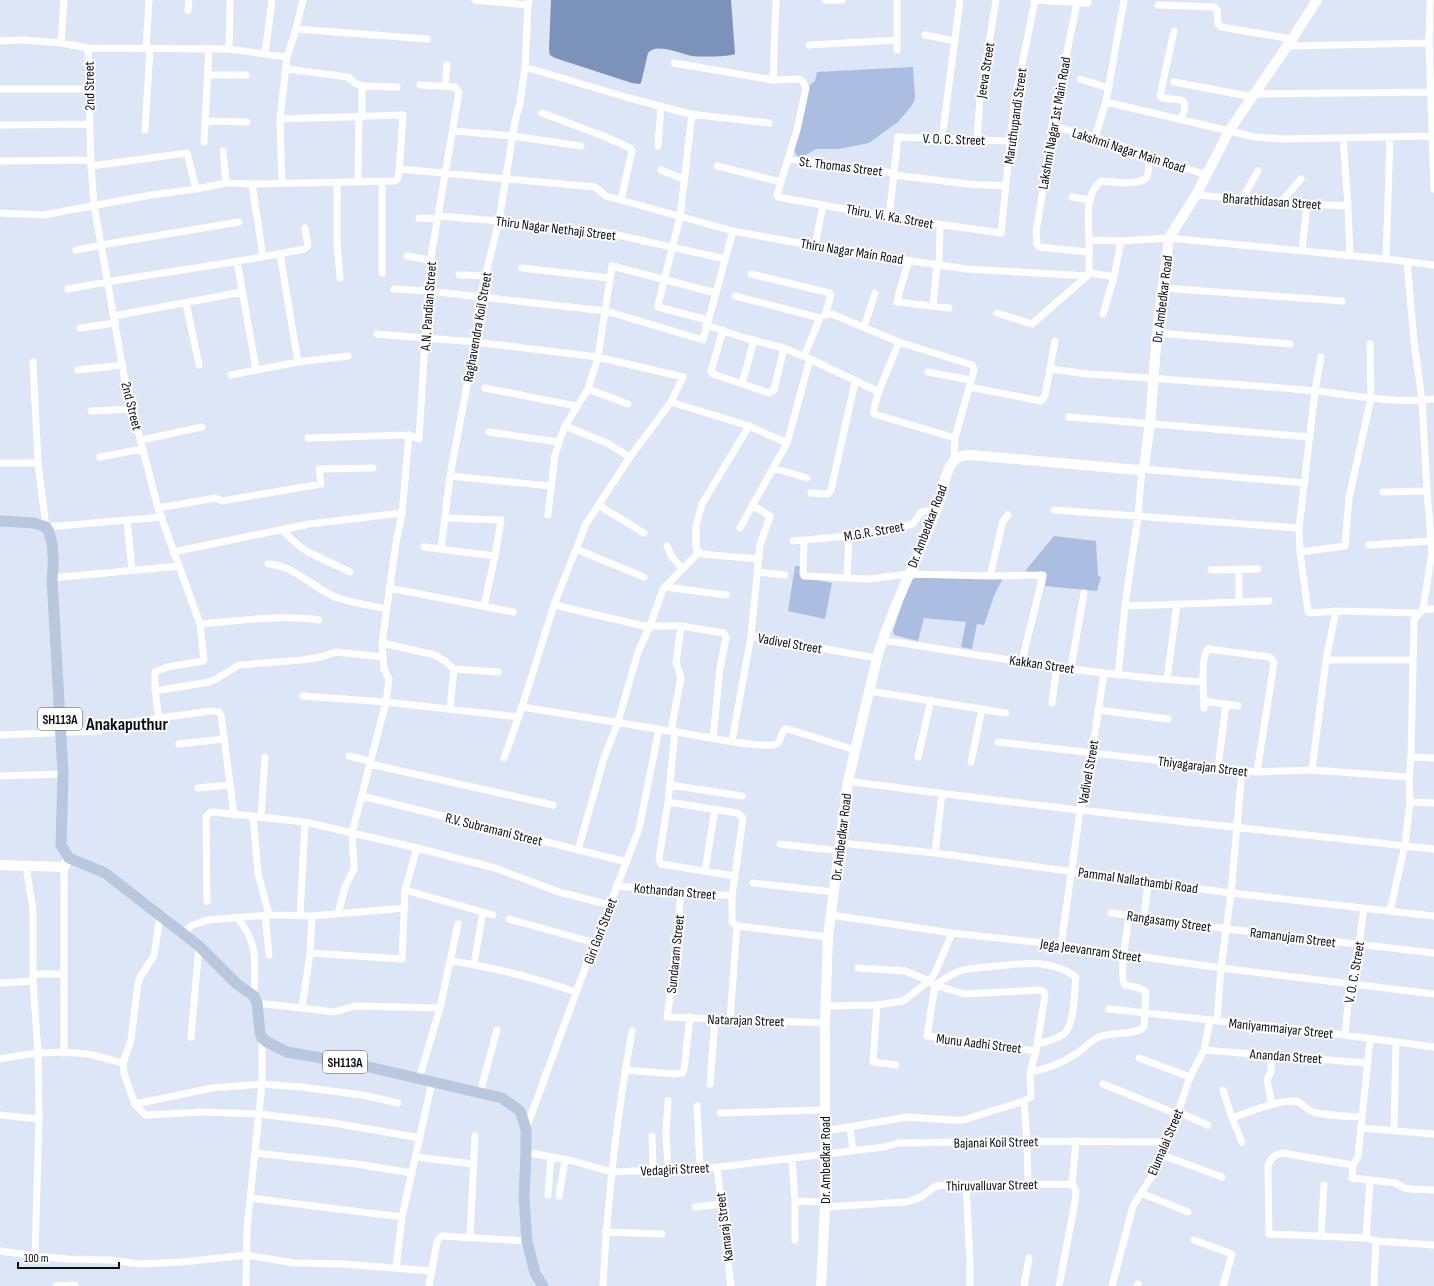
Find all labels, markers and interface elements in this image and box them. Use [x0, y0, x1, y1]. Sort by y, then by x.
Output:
street label: Jeeva Street [973, 41, 998, 100]
street label: Lakshmi Nagar 1st Main Road [1034, 55, 1075, 191]
street label: 2nd Street [81, 61, 98, 111]
street label: Maruthupandi Street [1000, 67, 1031, 165]
street label: Lakshmi Nagar Main Road [1070, 124, 1188, 177]
street label: V. O. C. Street [922, 130, 986, 149]
street label: St. Thomas Street [798, 153, 884, 180]
street label: Bharathidasan Street [1222, 190, 1322, 213]
street label: Thiru. Vi. Ka. Street [845, 200, 935, 233]
street label: Thiru Nagar Nethaji Street [495, 213, 617, 244]
street label: Thiru Nagar Main Road [799, 235, 905, 268]
street label: Dr. Ambedkar Road [1149, 254, 1176, 344]
street label: A.N. Pandian Street [417, 261, 440, 352]
street label: Raghavendra Koil Street [459, 271, 496, 384]
street label: 2nd Street [117, 380, 146, 432]
street label: Dr. Ambedkar Road [904, 482, 951, 570]
street label: M.G.R. Street [842, 518, 906, 545]
street label: Vadivel Street [756, 629, 823, 658]
street label: Kakkan Street [1008, 652, 1076, 677]
road number: SH113A [38, 708, 82, 730]
district label: Anakaputhur [85, 714, 168, 735]
street label: Vadivel Street [1074, 739, 1103, 806]
street label: Thiyagarajan Street [1157, 753, 1249, 780]
street label: Dr. Ambedkar Road [828, 792, 855, 882]
street label: R.V. Subramani Street [443, 809, 544, 850]
street label: Pammal Nallathambi Road [1077, 864, 1199, 897]
street label: Kothandan Street [633, 879, 717, 904]
street label: Giri Gori Street [580, 896, 621, 967]
street label: Rangasamy Street [1126, 907, 1212, 936]
street label: Sundaram Street [663, 914, 688, 994]
street label: Ramanujam Street [1249, 924, 1337, 951]
street label: Jega Jeevanram Street [1038, 935, 1143, 966]
street label: V. O. C. Street [1341, 940, 1368, 1004]
street label: Natarajan Street [707, 1011, 785, 1030]
street label: Maniyammaiyar Street [1228, 1015, 1334, 1042]
street label: Munu Aadhi Street [935, 1030, 1023, 1057]
street label: Anandan Street [1248, 1045, 1323, 1068]
road number: SH113A [323, 1051, 367, 1073]
street label: Elumalai Street [1144, 1106, 1187, 1178]
street label: Dr. Ambedkar Road [817, 1116, 834, 1204]
street label: Bajanai Koil Street [954, 1133, 1038, 1152]
street label: Vedagiri Street [640, 1159, 710, 1180]
street label: Thiruvalluvar Street [946, 1176, 1038, 1195]
street label: Kamaraj Street [712, 1191, 737, 1262]
scale bar [18, 1244, 119, 1270]
text: 100 m [24, 1251, 49, 1266]

